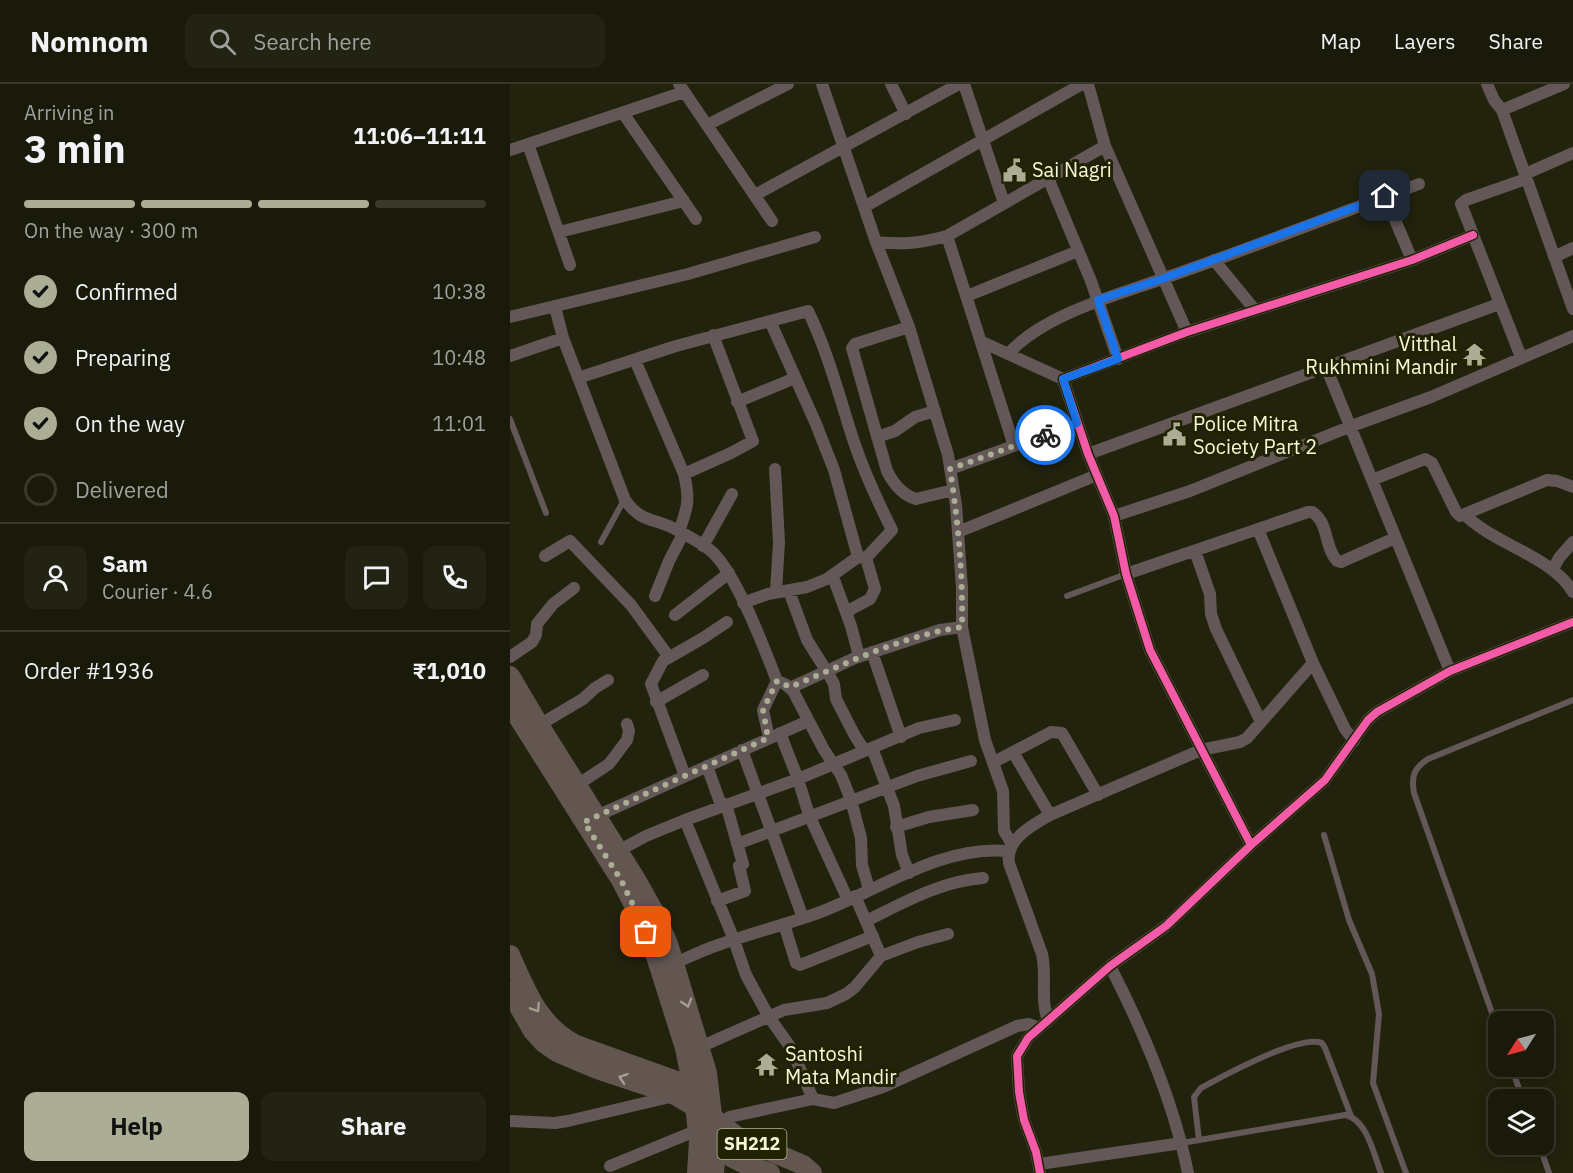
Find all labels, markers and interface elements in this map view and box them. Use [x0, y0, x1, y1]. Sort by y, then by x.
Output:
search box [185, 14, 605, 68]
text: Nomnom [30, 23, 149, 60]
icon: search [206, 25, 239, 58]
text: Search here [254, 27, 372, 56]
text: Map [1321, 27, 1361, 55]
text: Layers [1394, 27, 1456, 55]
text: Share [1489, 27, 1543, 55]
text: Arriving in [24, 99, 114, 126]
text: 11:06–11:11 [353, 121, 486, 150]
text: 3 min [24, 123, 126, 174]
place label: Sai Nagri [1032, 156, 1112, 183]
public building icon: Sai Nagri [1001, 157, 1027, 183]
pin [1359, 170, 1410, 221]
icon: home [1368, 179, 1401, 212]
text: On the way · 300 m [24, 217, 198, 244]
icon: check [24, 275, 57, 308]
text: Confirmed [75, 277, 178, 306]
text: 10:38 [432, 278, 486, 305]
place label: Vitthal Rukhmini Mandir [1305, 330, 1457, 380]
icon: check [24, 341, 57, 374]
temple icon: Vitthal Rukhmini Mandir [1462, 342, 1488, 368]
text: Preparing [75, 343, 170, 372]
text: 10:48 [432, 344, 486, 371]
courier [1015, 405, 1075, 465]
icon: check [24, 407, 57, 440]
text: On the way [75, 409, 185, 438]
text: 11:01 [432, 410, 486, 437]
place label: Police Mitra Society Part 2 [1193, 410, 1317, 460]
icon: bike [1029, 419, 1062, 452]
public building icon: Police Mitra Society Part 2 [1162, 422, 1188, 448]
text: Delivered [75, 475, 169, 504]
button: person [24, 546, 87, 609]
button: chat [345, 546, 408, 609]
button: phone [423, 546, 486, 609]
text: Sam [102, 549, 148, 578]
text: Courier · 4.6 [102, 578, 213, 605]
text: Order #1936 [24, 656, 154, 685]
text: ₹1,010 [413, 656, 486, 685]
pin [620, 906, 671, 957]
icon: bag [629, 915, 662, 948]
one-way arrow [680, 997, 692, 1008]
one-way arrow [529, 1001, 540, 1012]
north arrow [1488, 1011, 1554, 1077]
map controls [1488, 1011, 1554, 1155]
place label: Santoshi Mata Mandir [785, 1040, 897, 1090]
temple icon: Santoshi Mata Mandir [754, 1052, 780, 1078]
one-way arrow [618, 1073, 628, 1086]
button: layers [1488, 1089, 1554, 1155]
button: Help [24, 1092, 249, 1161]
button: Share [261, 1092, 486, 1161]
road number: SH212 [718, 1129, 786, 1159]

